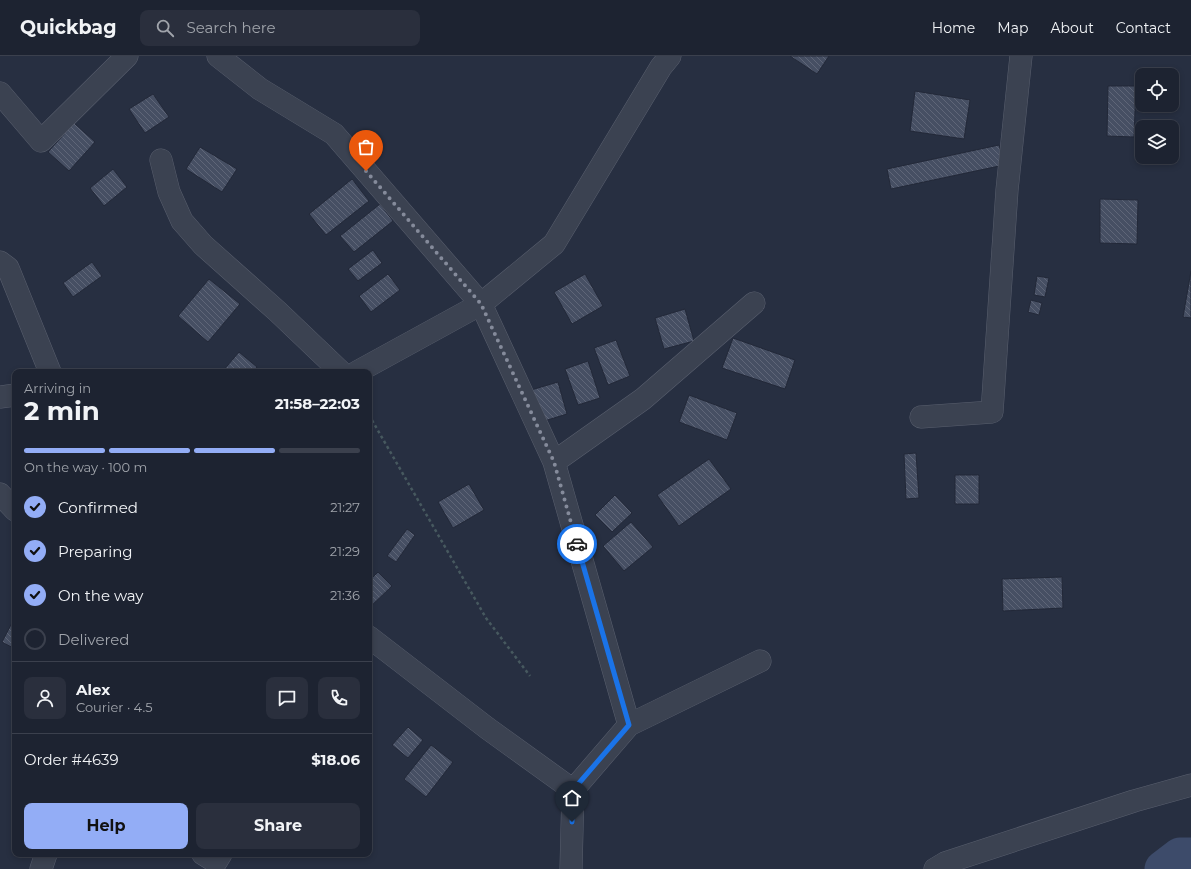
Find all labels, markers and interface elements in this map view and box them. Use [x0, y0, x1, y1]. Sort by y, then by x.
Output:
search box [140, 10, 420, 46]
text: Quickbag [20, 16, 116, 39]
icon: search [154, 17, 176, 39]
text: Search here [186, 18, 276, 37]
text: Home [932, 19, 975, 37]
text: Map [997, 19, 1028, 37]
text: About [1050, 19, 1094, 37]
text: Contact [1116, 19, 1171, 37]
map controls [1135, 68, 1179, 164]
button: locate [1135, 68, 1179, 112]
button: layers [1135, 120, 1179, 164]
pin [349, 130, 383, 171]
icon: bag [355, 136, 377, 158]
text: Arriving in [24, 380, 91, 396]
text: 21:58–22:03 [275, 394, 360, 413]
text: 2 min [24, 395, 100, 427]
text: On the way · 100 m [24, 459, 147, 475]
icon: check [24, 496, 46, 518]
text: Confirmed [58, 498, 138, 517]
text: 21:27 [330, 499, 360, 515]
courier [557, 524, 597, 564]
icon: car [566, 533, 588, 555]
icon: check [24, 540, 46, 562]
text: Preparing [58, 542, 133, 561]
text: 21:29 [330, 543, 360, 559]
icon: check [24, 584, 46, 606]
text: On the way [58, 586, 143, 605]
text: 21:36 [330, 587, 360, 603]
text: Delivered [58, 630, 130, 649]
button: person [24, 677, 66, 719]
button: chat [266, 677, 308, 719]
button: phone [318, 677, 360, 719]
text: Alex [76, 680, 110, 699]
text: Courier · 4.5 [76, 699, 153, 715]
text: Order #4639 [24, 750, 119, 769]
text: $18.06 [311, 750, 360, 769]
pin [555, 781, 589, 822]
icon: home [561, 787, 583, 809]
button: Help [24, 803, 188, 849]
button: Share [196, 803, 360, 849]

